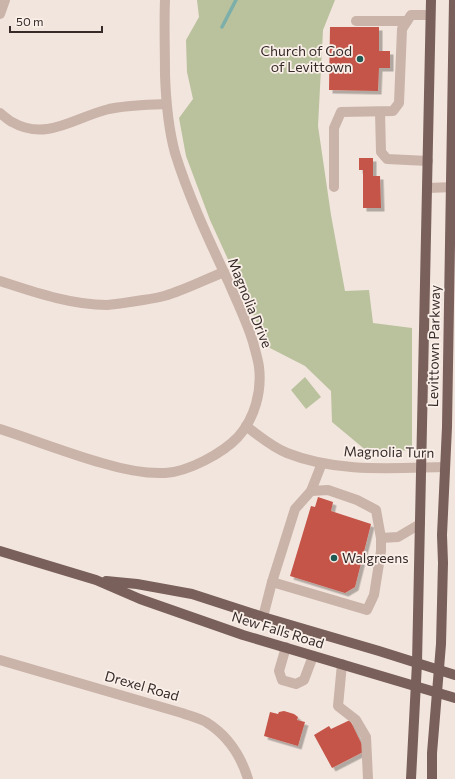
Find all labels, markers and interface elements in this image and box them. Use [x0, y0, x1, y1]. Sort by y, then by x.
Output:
scale bar [10, 8, 102, 34]
text: 50 m [16, 14, 44, 28]
place label: Church of God of Levittown [260, 42, 352, 75]
marker: Church of God of Levittown [355, 54, 365, 64]
street label: Magnolia Drive [225, 255, 276, 350]
street label: Levittown Parkway [424, 285, 443, 407]
street label: Magnolia Turn [343, 442, 435, 461]
place label: Walgreens [342, 549, 409, 566]
marker: Walgreens [329, 553, 339, 563]
street label: New Falls Road [230, 607, 326, 652]
street label: Drexel Road [103, 667, 181, 704]

